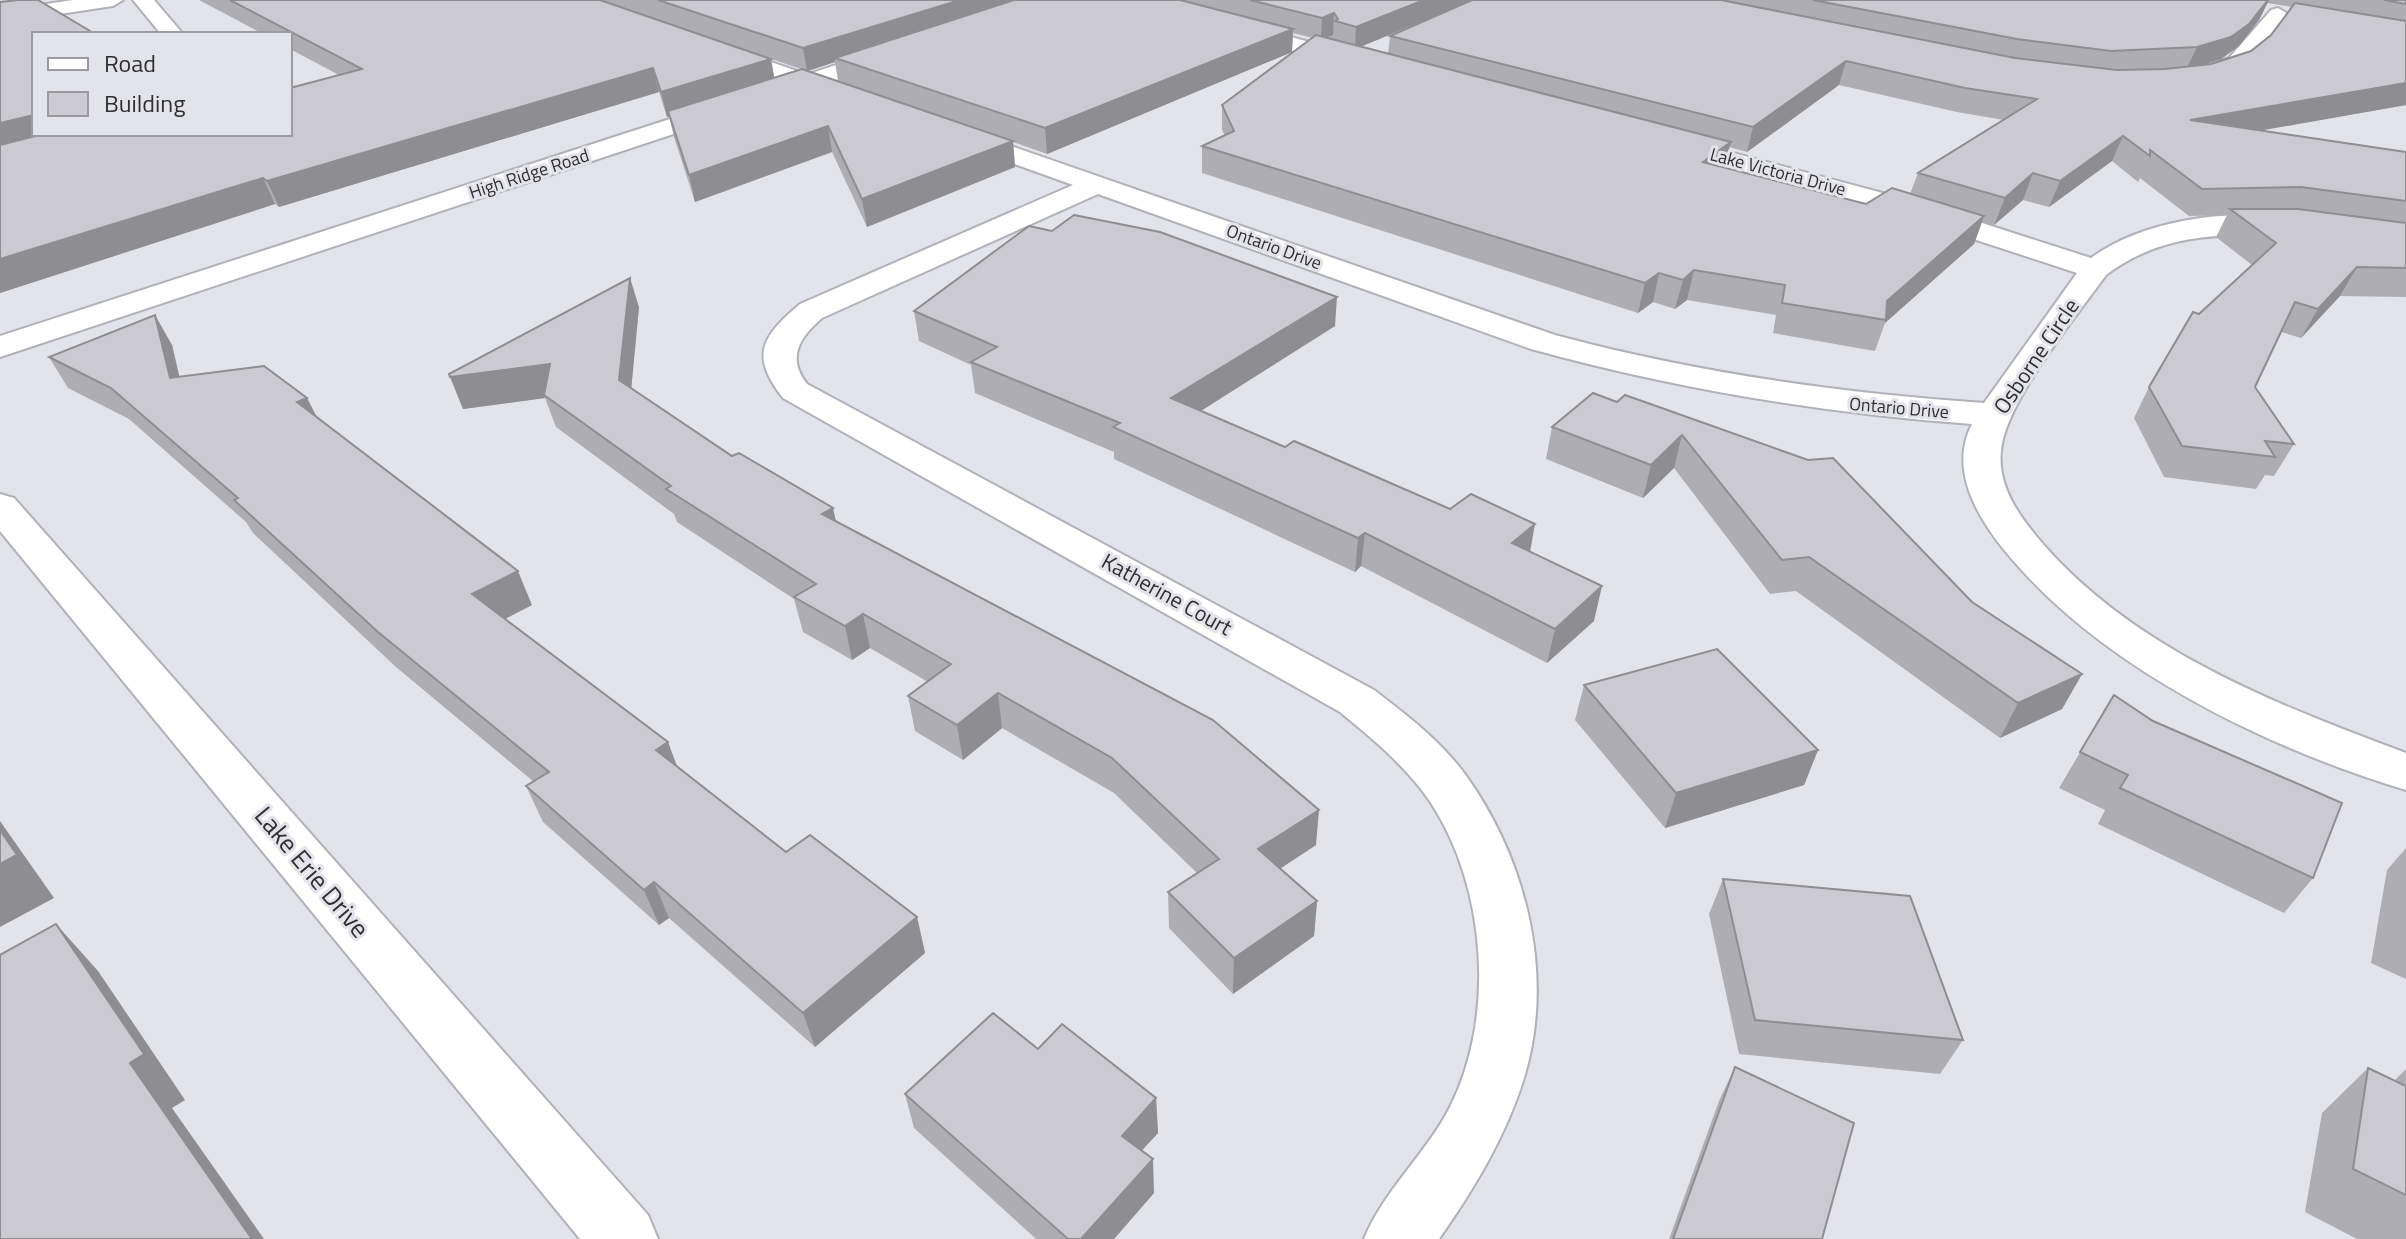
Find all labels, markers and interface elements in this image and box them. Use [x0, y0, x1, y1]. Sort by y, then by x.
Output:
legend [32, 32, 292, 136]
text: Road [104, 45, 156, 81]
text: Building [104, 85, 186, 121]
street label: Lake Victoria Drive [1707, 140, 1849, 203]
street label: High Ridge Road [465, 141, 592, 206]
street label: Ontario Drive [1223, 217, 1326, 276]
street label: Osborne Circle [1985, 291, 2087, 421]
street label: Ontario Drive [1848, 390, 1950, 425]
street label: Katherine Court [1095, 544, 1239, 644]
street label: Lake Erie Drive [246, 797, 379, 946]

